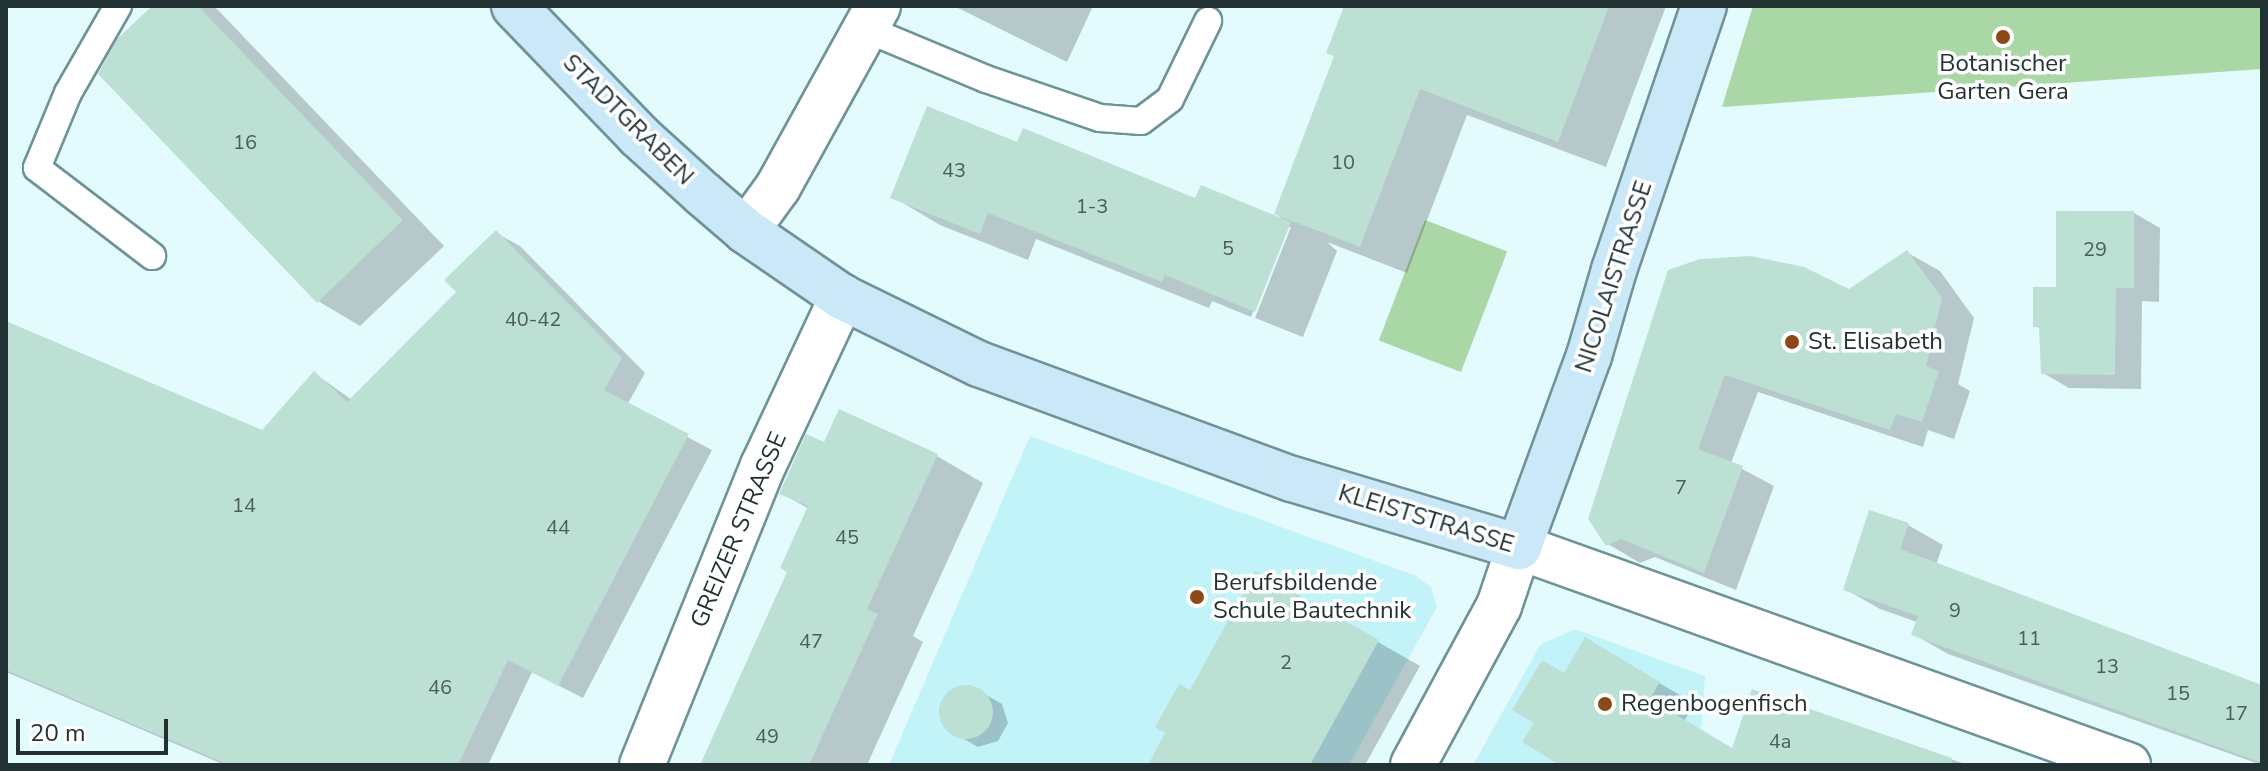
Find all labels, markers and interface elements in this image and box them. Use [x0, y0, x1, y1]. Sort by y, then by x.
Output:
marker: Botanischer Garten Gera [1994, 28, 2012, 46]
street label: STADTGRABEN [557, 49, 699, 191]
place label: Botanischer Garten Gera [1937, 50, 2069, 106]
house number: 16 [233, 130, 257, 154]
house number: 10 [1331, 150, 1355, 174]
house number: 43 [942, 158, 966, 182]
street label: NICOLAISTRASSE [1569, 178, 1659, 376]
house number: 1-3 [1076, 194, 1108, 218]
house number: 5 [1222, 236, 1234, 260]
house number: 29 [2083, 237, 2107, 261]
house number: 40-42 [505, 307, 561, 331]
place label: St. Elisabeth [1808, 328, 1943, 356]
marker: St. Elisabeth [1783, 333, 1801, 351]
street label: GREIZER STRASSE [685, 428, 793, 632]
house number: 7 [1675, 475, 1687, 499]
street label: KLEISTSTRASSE [1335, 479, 1517, 559]
house number: 14 [232, 493, 256, 517]
house number: 44 [546, 515, 570, 539]
house number: 45 [835, 525, 859, 549]
place label: Berufsbildende Schule Bautechnik [1213, 569, 1411, 625]
marker: Berufsbildende Schule Bautechnik [1188, 588, 1206, 606]
house number: 9 [1949, 598, 1961, 622]
house number: 11 [2017, 626, 2041, 650]
house number: 47 [799, 629, 823, 653]
house number: 2 [1280, 650, 1292, 674]
house number: 13 [2095, 654, 2119, 678]
house number: 46 [428, 675, 452, 699]
house number: 15 [2166, 681, 2190, 705]
place label: Regenbogenfisch [1621, 690, 1808, 718]
marker: Regenbogenfisch [1596, 695, 1614, 713]
house number: 17 [2224, 701, 2248, 725]
scale bar [20, 703, 172, 753]
text: 20 m [30, 717, 86, 749]
house number: 49 [755, 724, 779, 748]
house number: 4a [1769, 729, 1791, 753]

